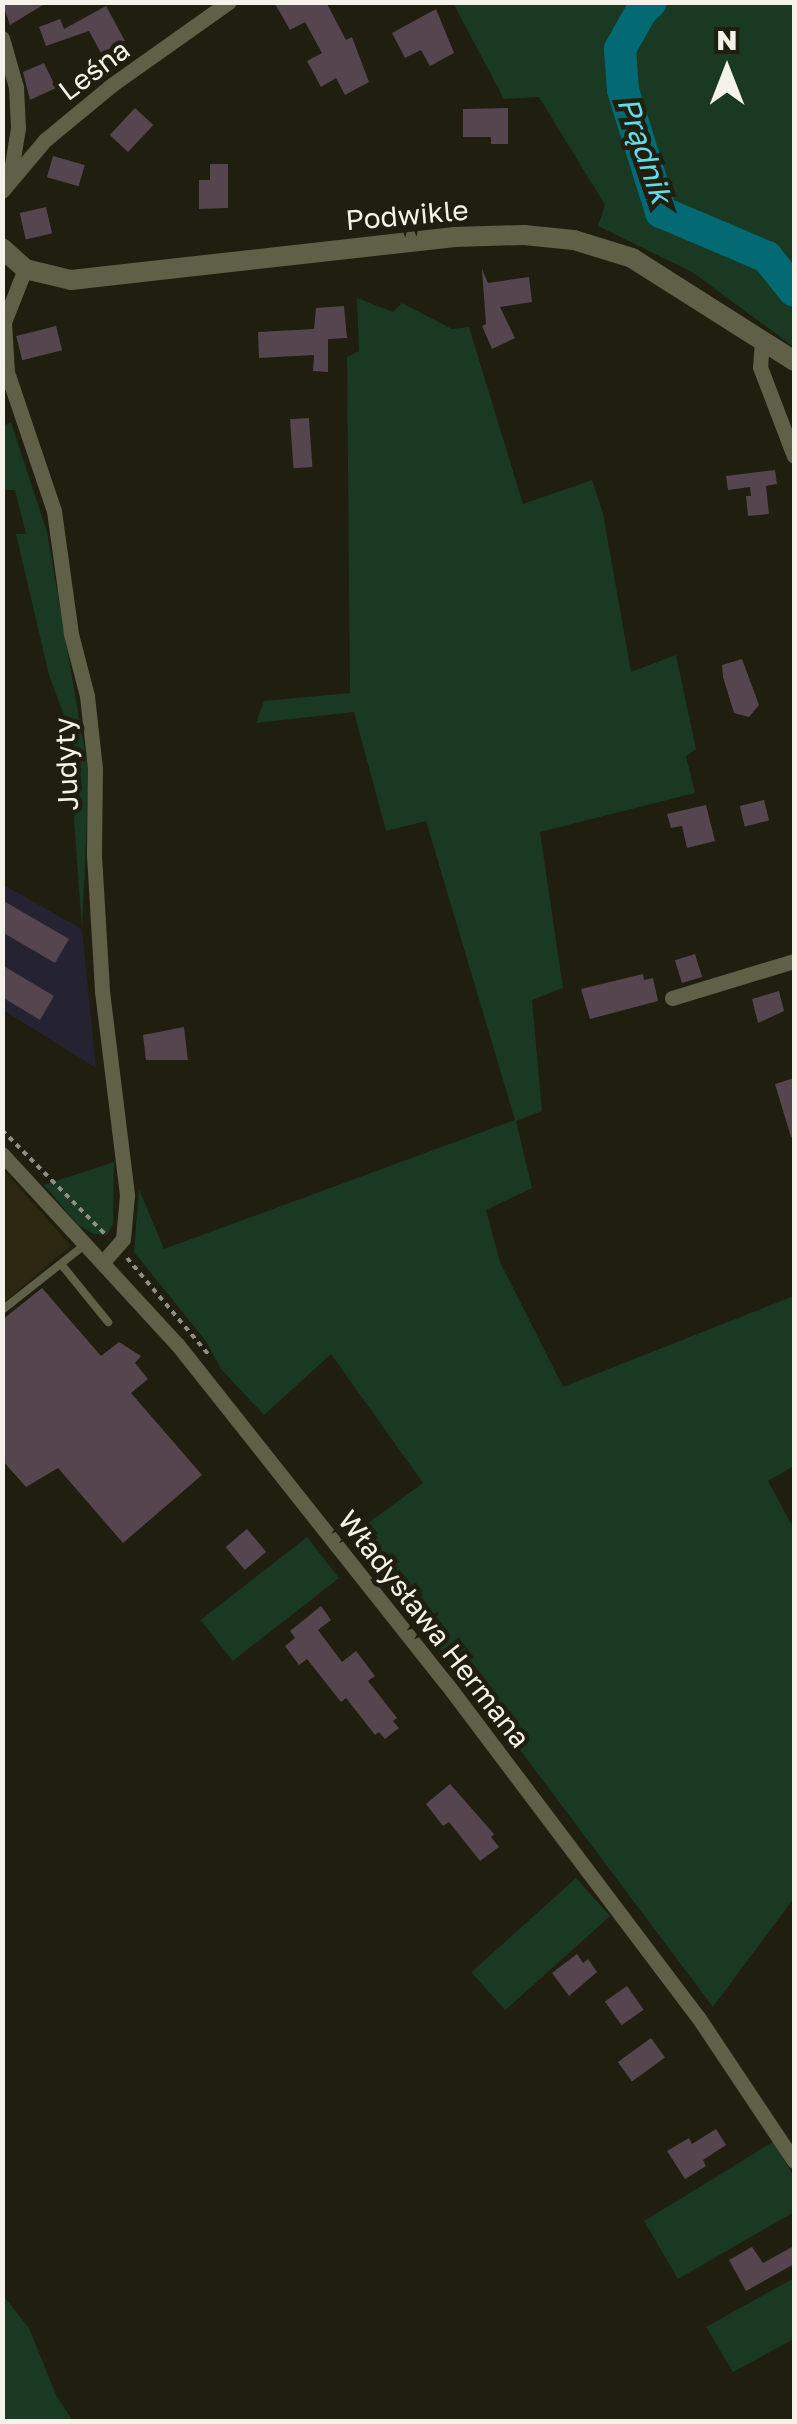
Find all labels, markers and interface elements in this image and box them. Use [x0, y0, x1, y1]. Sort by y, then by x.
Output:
north arrow [677, 20, 777, 120]
text: N [716, 23, 738, 56]
street label: Leśna [52, 33, 136, 107]
water label: Prądnik [610, 92, 680, 208]
street label: Podwikle [344, 193, 470, 237]
street label: Judyty [47, 716, 85, 812]
street label: Władysława Hermana [331, 1504, 537, 1754]

